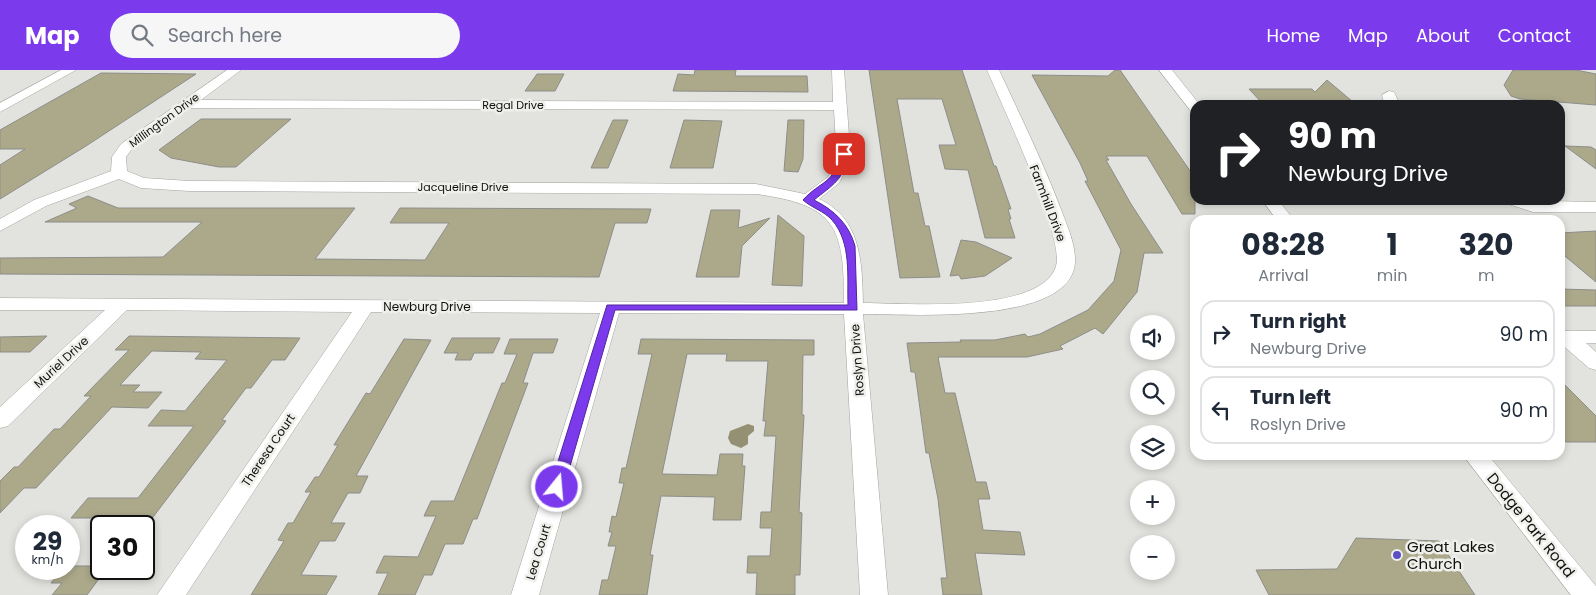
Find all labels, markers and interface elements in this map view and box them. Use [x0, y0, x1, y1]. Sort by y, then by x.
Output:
search box [110, 13, 460, 58]
text: Map [25, 19, 80, 52]
icon: search [128, 21, 156, 49]
text: Search here [168, 22, 282, 49]
text: Home [1266, 23, 1320, 48]
text: Map [1348, 23, 1388, 48]
text: About [1416, 23, 1470, 48]
text: Contact [1498, 23, 1571, 48]
street label: Millington Drive [126, 89, 203, 151]
street label: Regal Drive [482, 97, 544, 113]
text: 90 m [1288, 111, 1377, 160]
icon: right [1205, 120, 1270, 185]
pin [823, 133, 865, 175]
icon: arrive [830, 140, 858, 168]
text: Newburg Drive [1288, 158, 1448, 189]
street label: Farmhill Drive [1026, 162, 1070, 244]
street label: Jacqueline Drive [417, 179, 509, 195]
text: 08:28 [1241, 223, 1325, 266]
text: 1 [1386, 223, 1398, 266]
text: 320 [1459, 223, 1514, 266]
text: Arrival [1258, 264, 1309, 287]
text: min [1377, 264, 1407, 287]
text: m [1478, 264, 1494, 287]
street label: Newburg Drive [383, 298, 471, 315]
text: Turn right [1250, 308, 1346, 335]
map controls [1130, 315, 1175, 580]
button: sound [1130, 315, 1175, 360]
icon: right [1207, 320, 1235, 348]
text: 90 m [1499, 321, 1548, 348]
street label: Roslyn Drive [846, 324, 868, 396]
street label: Muriel Drive [30, 332, 92, 392]
text: Newburg Drive [1250, 337, 1367, 360]
button: search [1130, 370, 1175, 415]
text: Turn left [1250, 384, 1331, 411]
icon: left [1207, 396, 1235, 424]
text: 90 m [1499, 397, 1548, 424]
street label: Theresa Court [237, 410, 299, 490]
text: Roslyn Drive [1250, 413, 1346, 436]
button: layers [1130, 425, 1175, 470]
position arrow [530, 460, 582, 512]
street label: Dodge Park Road [1482, 468, 1580, 582]
button: + [1130, 480, 1175, 525]
speed limit sign: 30 [90, 515, 155, 580]
street label: Lea Court [521, 522, 555, 582]
text: 29 [33, 524, 62, 559]
button: − [1130, 535, 1175, 580]
place label: Great Lakes Church [1407, 536, 1495, 574]
marker: Great Lakes Church [1391, 549, 1403, 561]
text: km/h [32, 551, 63, 568]

